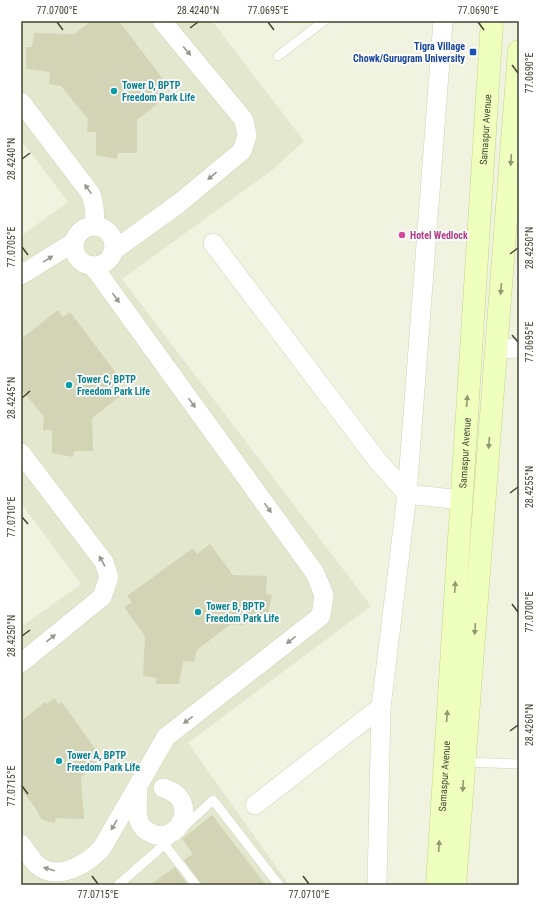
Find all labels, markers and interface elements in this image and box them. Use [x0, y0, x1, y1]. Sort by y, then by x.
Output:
text: 77.0700°E [37, 5, 78, 16]
text: 28.4240°N [177, 5, 219, 16]
text: 77.0695°E [248, 5, 289, 16]
text: 77.0690°E [458, 5, 499, 16]
place label: Tigra Village Chowk/Gurugram University [353, 41, 466, 64]
one-way arrow [183, 46, 192, 56]
marker: Tigra Village Chowk/Gurugram University [468, 47, 478, 57]
text: 77.0690°E [524, 52, 535, 93]
place label: Tower D, BPTP Freedom Park Life [122, 80, 195, 103]
marker: Tower D, BPTP Freedom Park Life [109, 86, 119, 96]
street label: Samaspur Avenue [478, 94, 493, 165]
text: 28.4240°N [6, 138, 17, 180]
one-way arrow [507, 154, 514, 166]
one-way arrow [207, 172, 217, 180]
one-way arrow [83, 184, 92, 195]
text: 77.0705°E [6, 226, 17, 267]
text: 28.4250°N [524, 227, 535, 269]
marker: Hotel Wedlock [397, 230, 407, 240]
place label: Hotel Wedlock [410, 230, 468, 241]
one-way arrow [42, 255, 54, 262]
one-way arrow [498, 283, 505, 295]
one-way arrow [112, 292, 120, 303]
text: 77.0695°E [524, 321, 535, 362]
place label: Tower C, BPTP Freedom Park Life [77, 374, 150, 397]
text: 28.4245°N [6, 377, 17, 419]
marker: Tower C, BPTP Freedom Park Life [64, 380, 74, 390]
one-way arrow [463, 395, 470, 407]
one-way arrow [188, 398, 196, 408]
street label: Samaspur Avenue [457, 417, 473, 489]
one-way arrow [486, 437, 493, 449]
text: 28.4255°N [524, 466, 535, 508]
text: 77.0710°E [6, 496, 17, 537]
one-way arrow [264, 503, 273, 514]
one-way arrow [99, 555, 106, 567]
one-way arrow [452, 581, 459, 593]
text: 77.0700°E [524, 591, 535, 632]
place label: Tower B, BPTP Freedom Park Life [206, 601, 279, 624]
marker: Tower B, BPTP Freedom Park Life [193, 607, 203, 617]
text: 28.4250°N [6, 615, 17, 657]
one-way arrow [472, 623, 478, 635]
one-way arrow [46, 634, 57, 643]
one-way arrow [285, 636, 296, 644]
text: 28.4260°N [524, 704, 535, 746]
one-way arrow [444, 710, 451, 722]
one-way arrow [182, 715, 193, 724]
street label: Samaspur Avenue [437, 740, 452, 812]
place label: Tower A, BPTP Freedom Park Life [67, 750, 140, 773]
marker: Tower A, BPTP Freedom Park Life [54, 756, 64, 766]
text: 77.0715°E [6, 765, 17, 806]
one-way arrow [459, 780, 466, 792]
one-way arrow [111, 819, 118, 831]
one-way arrow [436, 840, 443, 852]
one-way arrow [42, 866, 54, 872]
text: 77.0715°E [78, 889, 119, 900]
text: 77.0710°E [289, 889, 330, 900]

